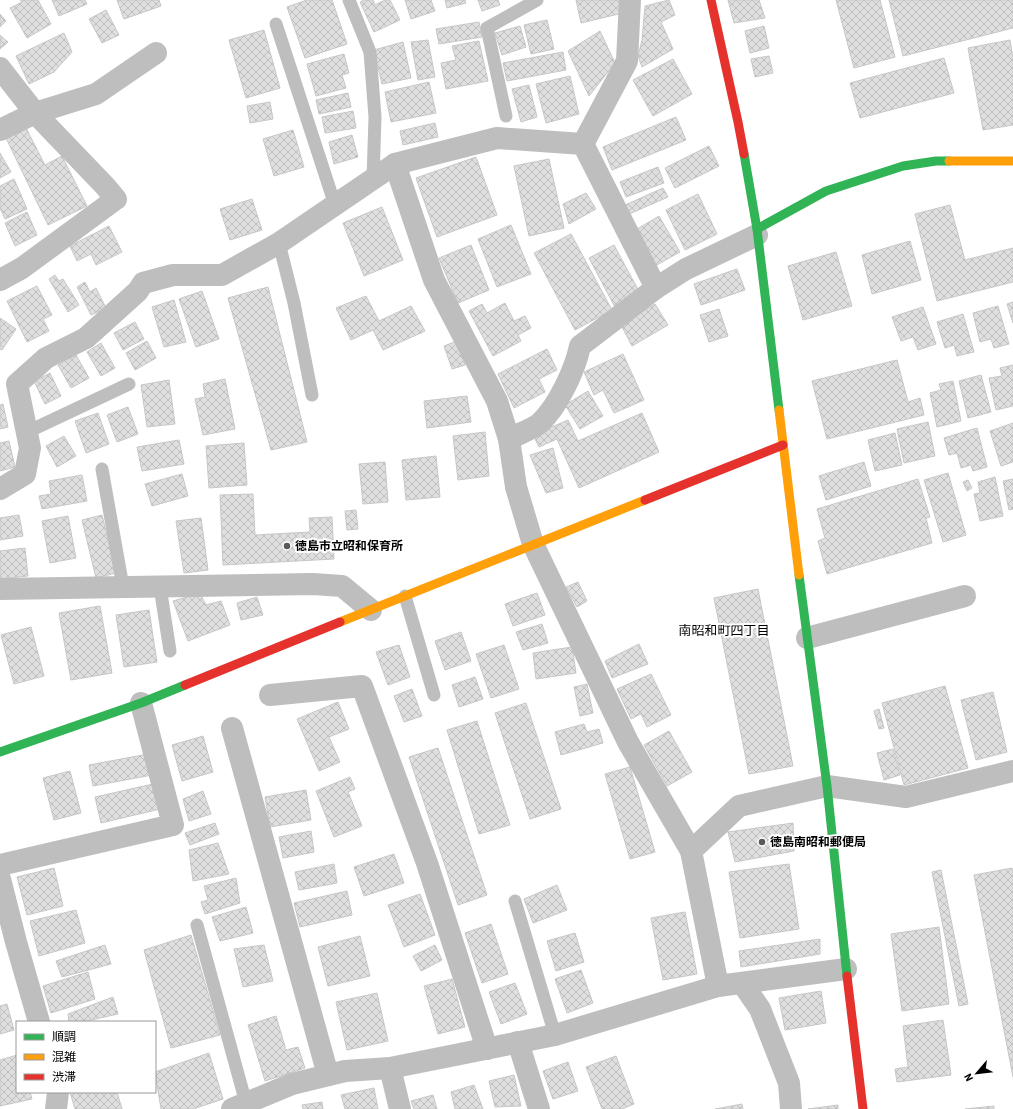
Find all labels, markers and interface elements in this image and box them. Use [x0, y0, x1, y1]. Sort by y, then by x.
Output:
place label: 徳島市立昭和保育所 [295, 538, 403, 555]
marker: 徳島市立昭和保育所 [282, 541, 292, 551]
district label: 南昭和町四丁目 [678, 622, 770, 640]
place label: 徳島南昭和郵便局 [770, 834, 866, 851]
marker: 徳島南昭和郵便局 [757, 837, 767, 847]
legend [16, 1021, 156, 1093]
text: 順調 [52, 1029, 76, 1046]
text: 混雑 [52, 1049, 76, 1066]
north arrow [957, 1053, 997, 1093]
text: 渋滞 [52, 1069, 76, 1086]
text: N [960, 1071, 977, 1084]

